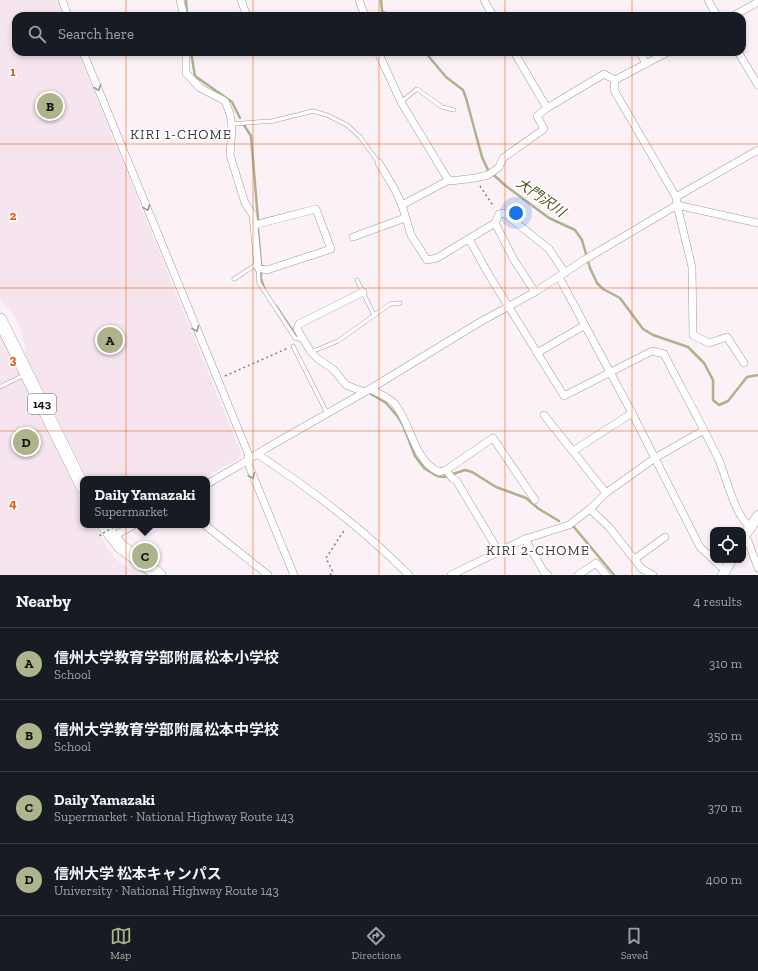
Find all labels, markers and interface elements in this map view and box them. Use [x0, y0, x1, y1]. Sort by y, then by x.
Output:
search box [12, 12, 746, 56]
icon: search [26, 23, 48, 45]
text: Search here [58, 25, 134, 43]
text: 1 [10, 64, 16, 79]
one-way arrow [93, 84, 101, 92]
pin: B [37, 91, 63, 121]
district label: KIRI 1-CHOME [130, 126, 232, 143]
water label: 大門沢川 [513, 174, 570, 222]
your location [506, 203, 526, 223]
one-way arrow [143, 205, 151, 212]
text: 2 [10, 208, 17, 223]
one-way arrow [191, 324, 199, 332]
pin: A [97, 325, 123, 355]
text: 3 [10, 352, 17, 367]
road number: 143 [28, 394, 56, 414]
pin: D [13, 427, 39, 457]
one-way arrow [248, 472, 256, 479]
popup [80, 476, 210, 528]
text: Daily Yamazaki [94, 486, 196, 504]
text: 4 [9, 496, 17, 511]
text: Supermarket [94, 504, 168, 519]
map controls [710, 527, 746, 563]
button: locate [710, 527, 746, 563]
pin: C [132, 541, 158, 571]
district label: KIRI 2-CHOME [486, 542, 590, 559]
text: Nearby [16, 591, 71, 611]
text: 4 results [694, 594, 742, 609]
text: 信州大学教育学部附属松本小学校 [54, 649, 279, 667]
text: A [25, 656, 33, 671]
text: 310 m [709, 656, 742, 671]
text: School [54, 667, 91, 682]
text: 信州大学教育学部附属松本中学校 [54, 721, 279, 739]
text: B [25, 728, 33, 743]
text: 350 m [707, 728, 742, 743]
text: School [54, 739, 91, 754]
text: Daily Yamazaki [54, 791, 155, 809]
text: C [25, 800, 33, 815]
text: 370 m [708, 800, 742, 815]
text: Supermarket · National Highway Route 143 [54, 809, 294, 824]
text: 信州大学 松本キャンパス [54, 865, 222, 883]
text: D [24, 872, 34, 887]
text: 400 m [706, 872, 742, 887]
text: University · National Highway Route 143 [54, 883, 279, 898]
tab: Map [110, 925, 132, 962]
tab: Directions [351, 925, 401, 962]
tab: Saved [621, 925, 648, 962]

